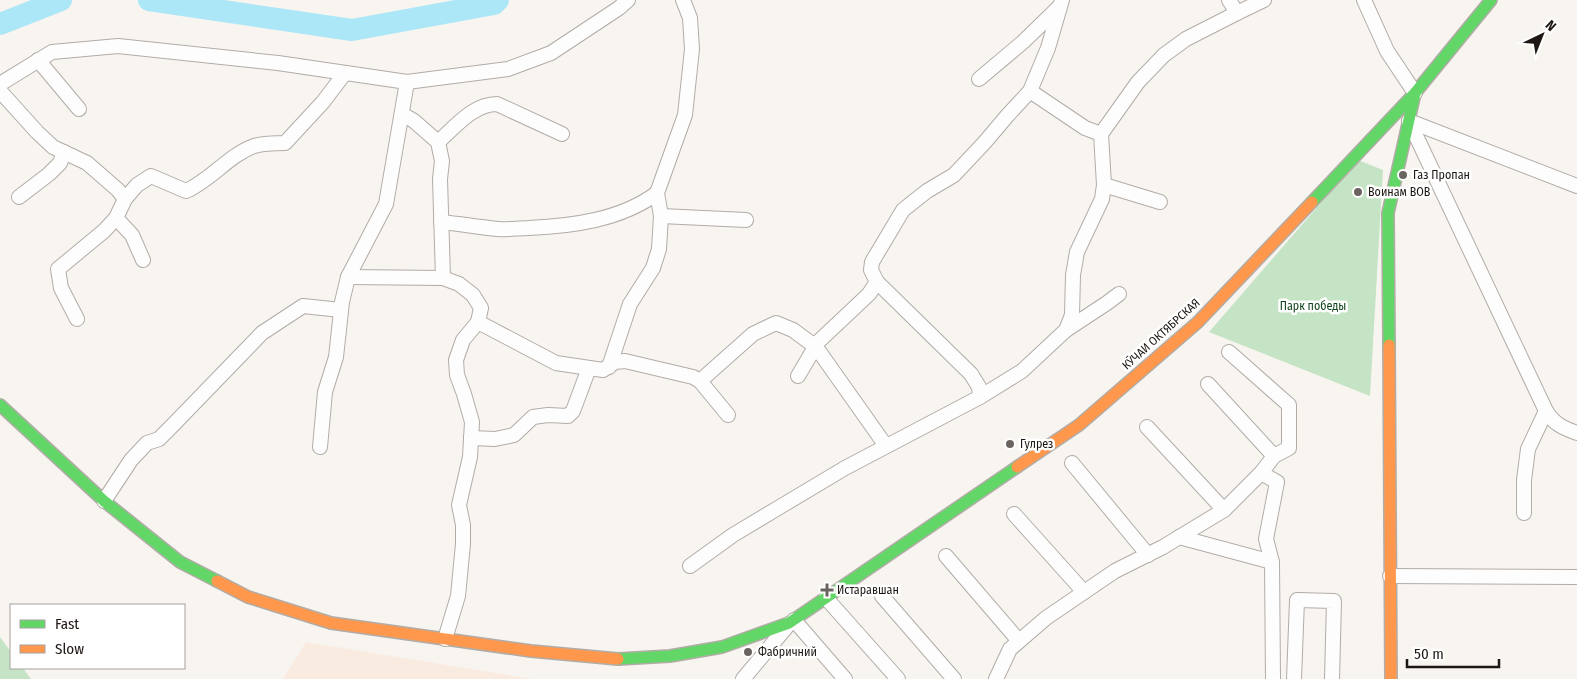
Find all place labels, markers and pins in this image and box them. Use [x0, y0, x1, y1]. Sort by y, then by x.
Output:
place label: Газ Пропан [1413, 168, 1470, 182]
marker: Газ Пропан [1397, 169, 1409, 181]
place label: Воинам ВОВ [1368, 185, 1431, 199]
marker: Воинам ВОВ [1352, 186, 1364, 198]
place label: Гулрез [1020, 437, 1053, 451]
marker: Гулрез [1004, 438, 1016, 450]
place label: Истаравшан [837, 583, 899, 597]
marker: Истаравшан [821, 584, 833, 596]
place label: Фабричний [758, 645, 817, 659]
marker: Фабричний [742, 646, 754, 658]

